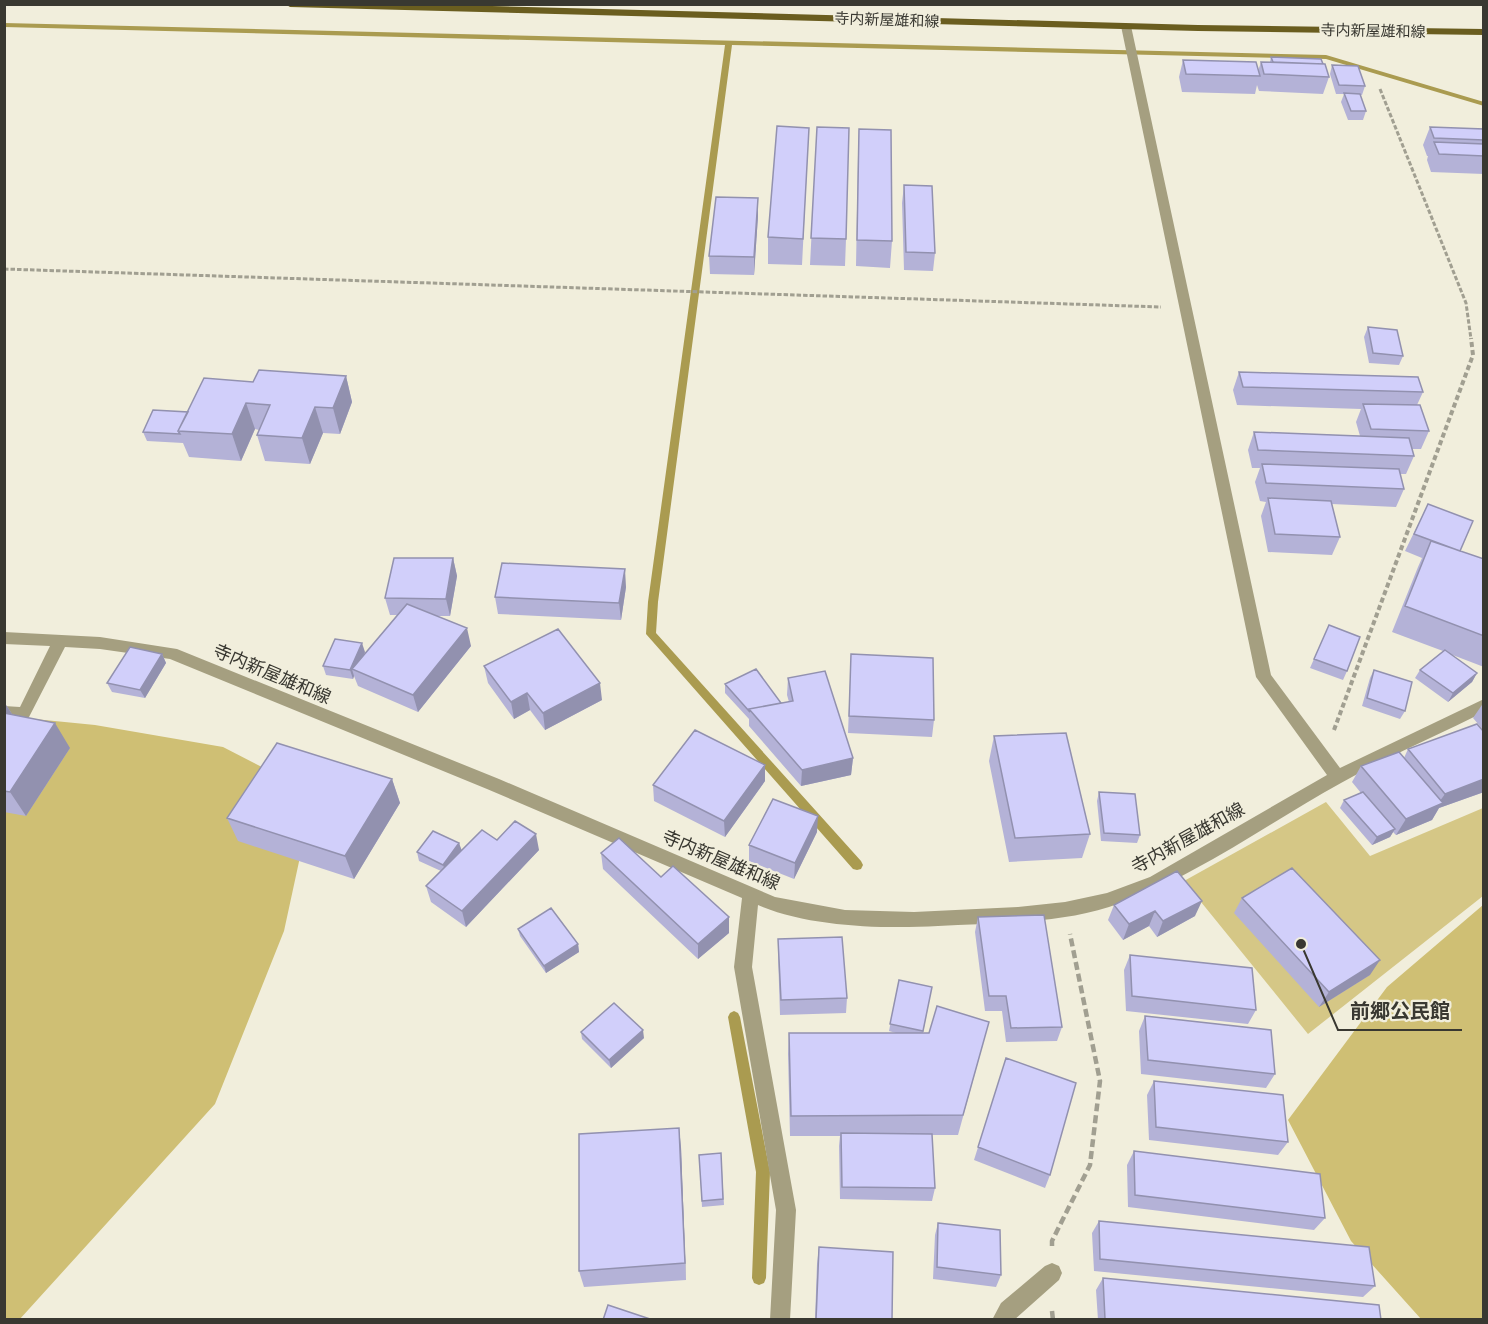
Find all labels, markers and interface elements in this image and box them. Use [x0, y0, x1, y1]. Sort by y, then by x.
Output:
street label: 寺内新屋雄和線 [834, 10, 940, 33]
street label: 寺内新屋雄和線 [1320, 22, 1426, 43]
street label: 寺内新屋雄和線 [209, 640, 334, 711]
street label: 寺内新屋雄和線 [1128, 799, 1249, 880]
street label: 寺内新屋雄和線 [658, 826, 783, 897]
callout: 前郷公民館 [1338, 992, 1462, 1030]
text: 前郷公民館 [1350, 1000, 1450, 1026]

